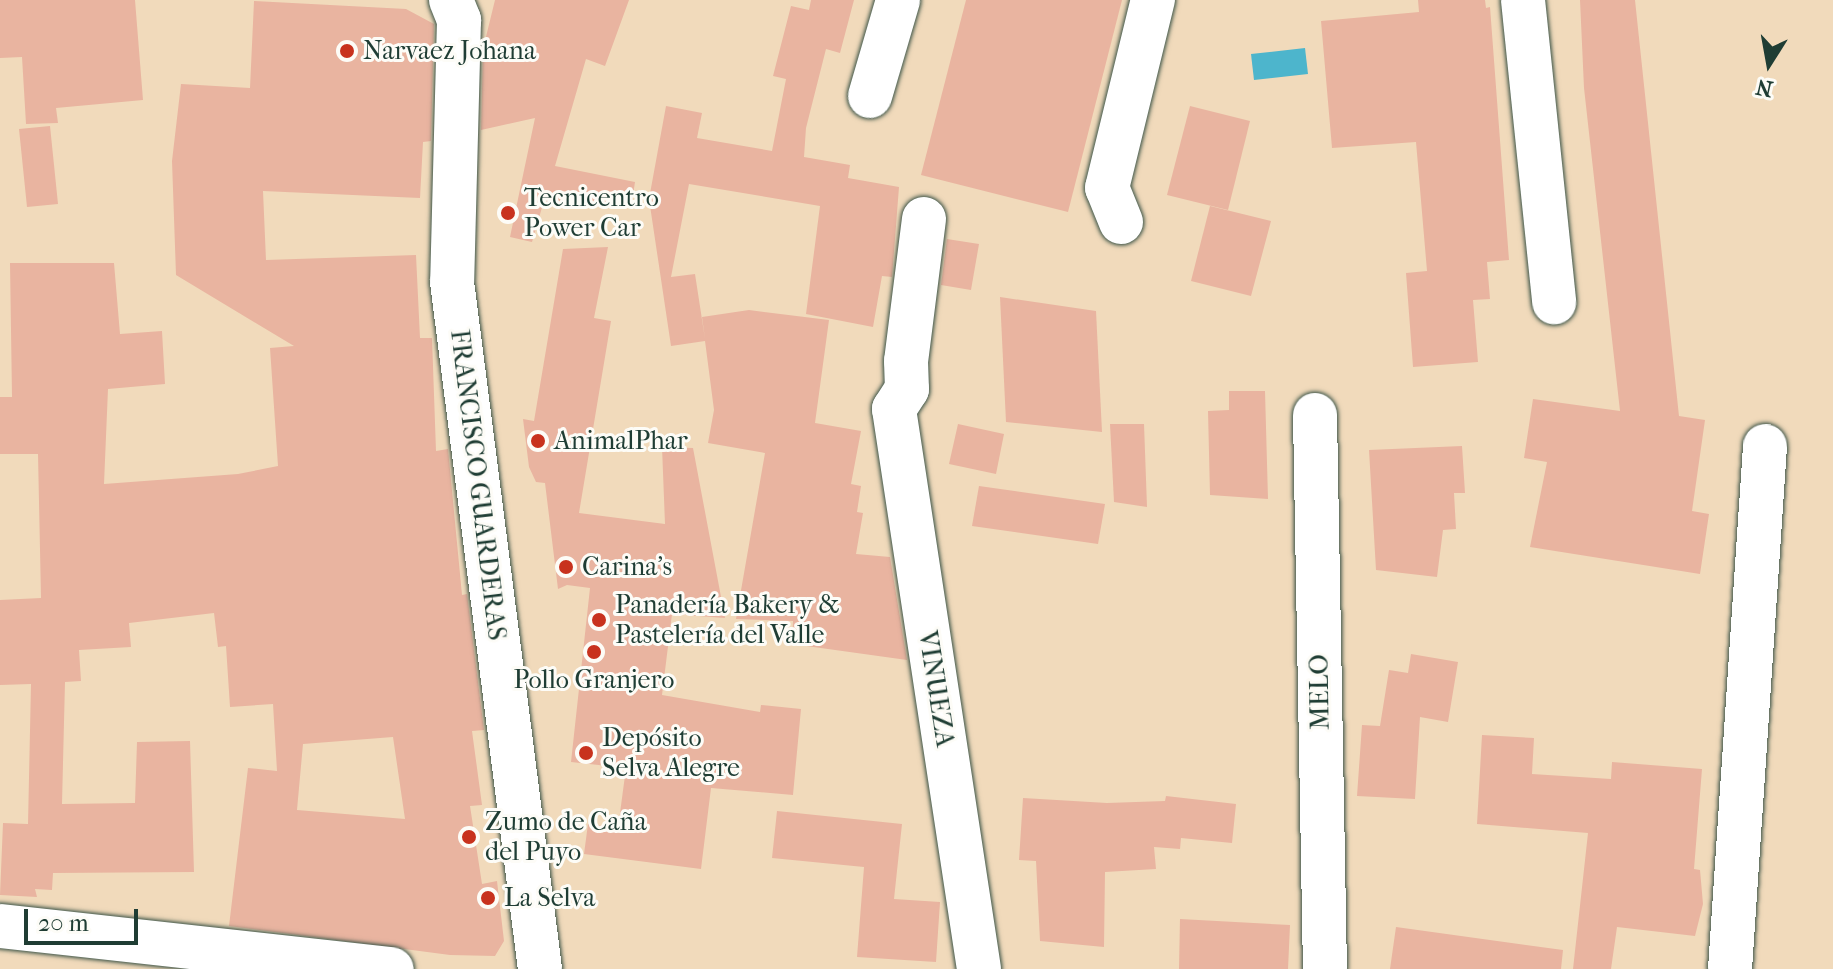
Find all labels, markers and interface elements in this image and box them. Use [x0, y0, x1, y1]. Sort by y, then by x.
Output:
north arrow [1729, 24, 1809, 104]
place label: Narvaez Johana [363, 35, 536, 67]
marker: Narvaez Johana [338, 42, 356, 60]
text: N [1754, 73, 1775, 102]
place label: Tecnicentro Power Car [524, 182, 659, 244]
marker: Tecnicentro Power Car [499, 204, 517, 222]
street label: FRANCISCO GUARDERAS [443, 328, 513, 642]
place label: AnimalPhar [554, 425, 688, 457]
marker: AnimalPhar [529, 432, 547, 450]
place label: Carina's [582, 551, 672, 583]
marker: Carina's [557, 558, 575, 576]
place label: Panadería Bakery & Pastelería del Valle [615, 589, 840, 650]
marker: Panadería Bakery & Pastelería del Valle [590, 611, 608, 629]
street label: VINUEZA [911, 629, 961, 749]
marker: Pollo Granjero [585, 643, 603, 661]
street label: MELO [1304, 654, 1336, 730]
place label: Pollo Granjero [513, 664, 675, 696]
place label: Depósito Selva Alegre [602, 722, 740, 784]
marker: Depósito Selva Alegre [577, 744, 595, 762]
place label: Zumo de Caña del Puyo [485, 806, 647, 868]
marker: Zumo de Caña del Puyo [460, 828, 478, 846]
place label: La Selva [504, 882, 595, 914]
marker: La Selva [479, 889, 497, 907]
scale bar [28, 893, 142, 943]
text: 20 m [38, 909, 89, 937]

